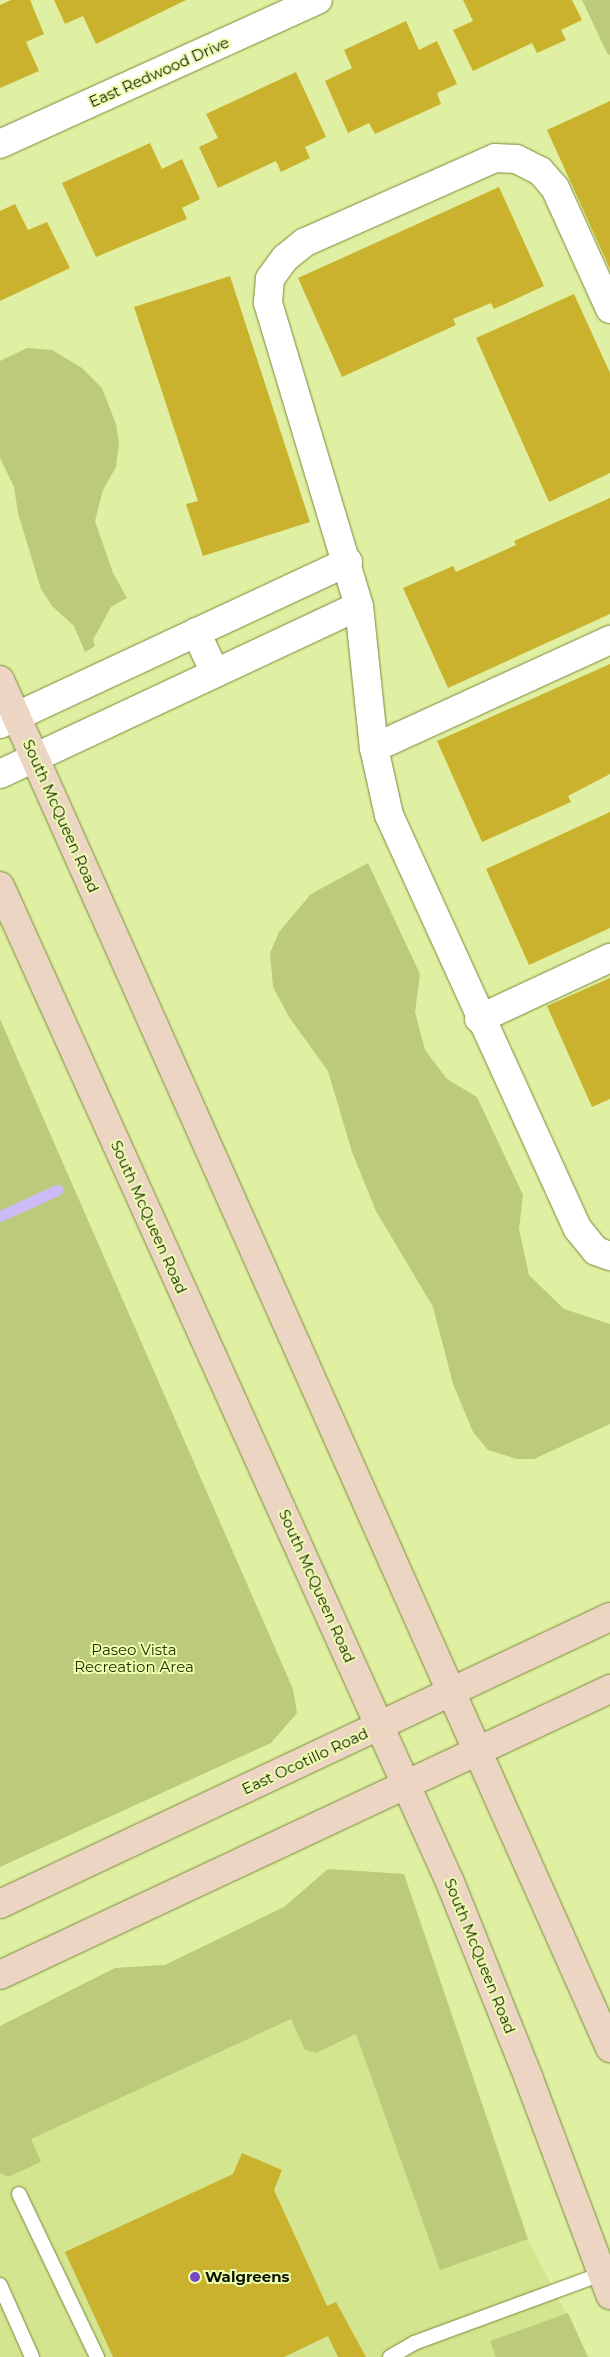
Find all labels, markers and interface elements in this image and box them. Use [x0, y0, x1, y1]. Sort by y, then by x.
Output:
street label: East Redwood Drive [86, 33, 232, 111]
street label: South McQueen Road [19, 737, 103, 895]
street label: South McQueen Road [107, 1138, 191, 1296]
street label: South McQueen Road [275, 1507, 359, 1665]
park label: Paseo Vista Recreation Area [74, 1640, 194, 1675]
street label: East Ocotillo Road [239, 1724, 371, 1798]
street label: South McQueen Road [441, 1876, 519, 2036]
place label: Walgreens [205, 2268, 289, 2286]
marker: Walgreens [189, 2271, 201, 2283]

